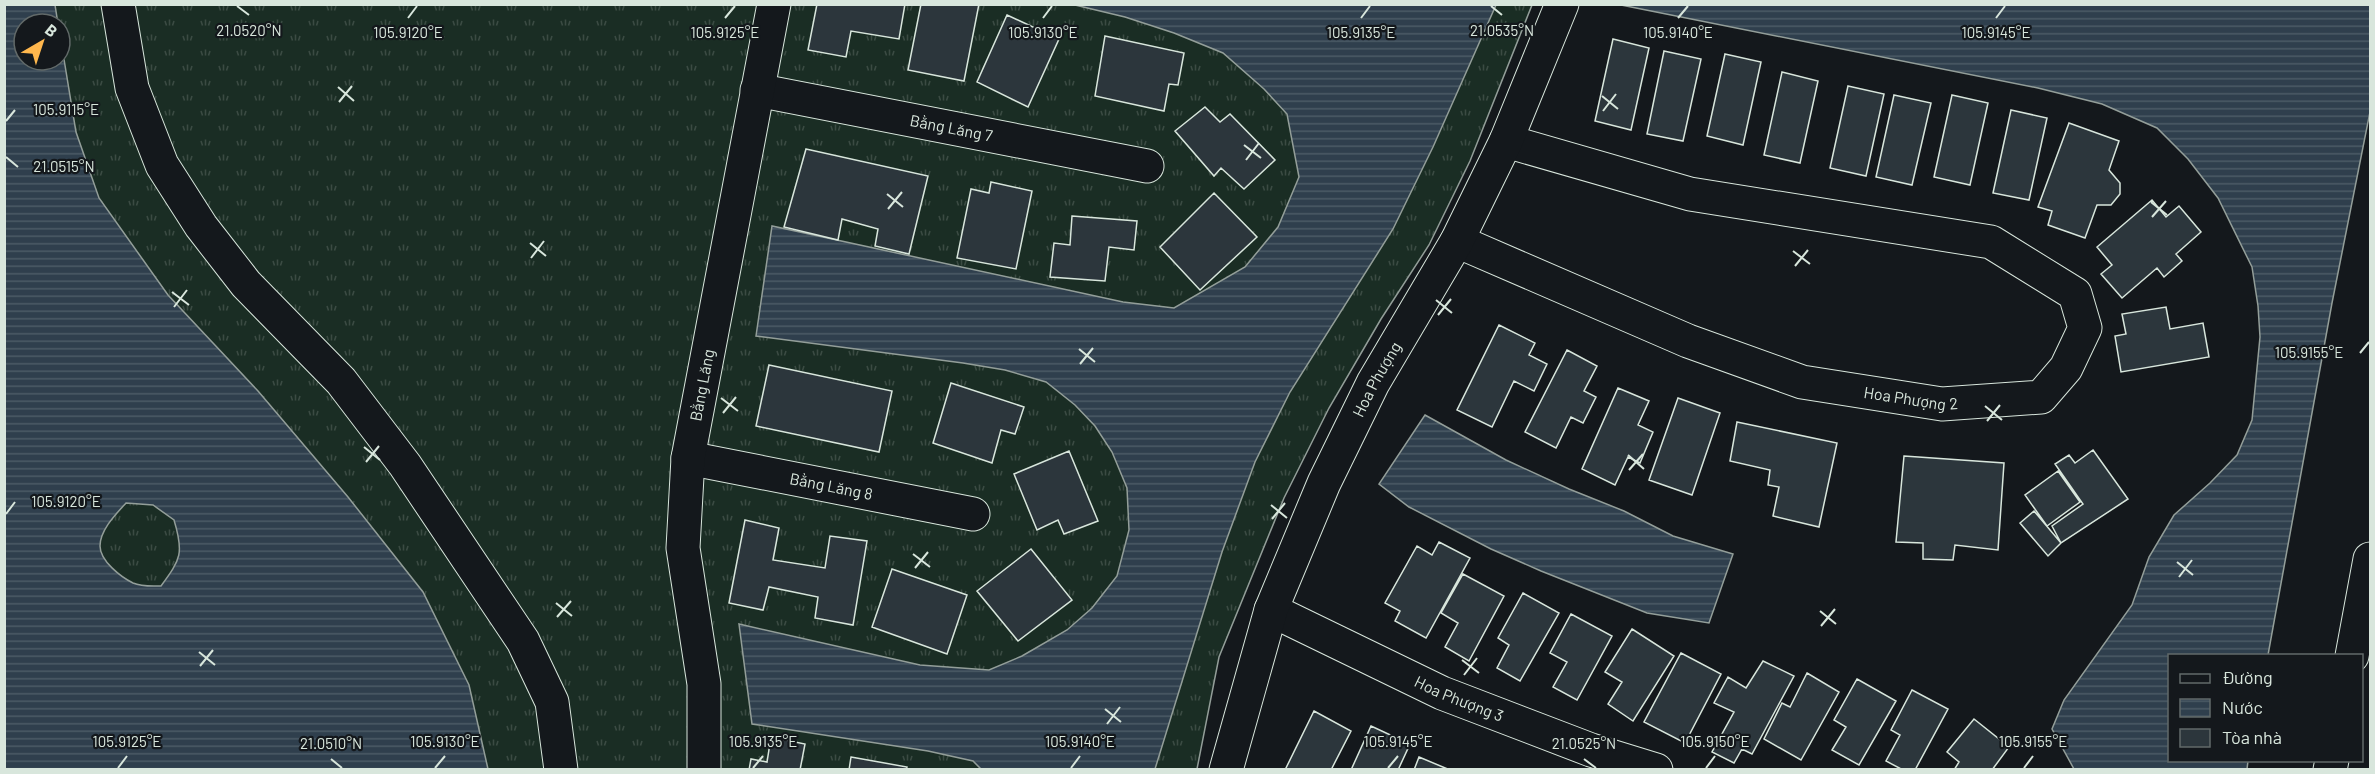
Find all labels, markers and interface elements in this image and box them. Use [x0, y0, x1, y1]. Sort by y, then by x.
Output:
north arrow [12, 12, 72, 72]
text: B [42, 19, 62, 41]
text: 21.0520°N [216, 21, 282, 39]
text: 21.0535°N [1470, 21, 1534, 39]
text: 105.9120°E [373, 23, 443, 41]
text: 105.9125°E [691, 23, 759, 41]
text: 105.9130°E [1008, 23, 1078, 41]
text: 105.9135°E [1327, 23, 1395, 41]
text: 105.9140°E [1643, 23, 1713, 41]
text: 105.9145°E [1961, 23, 2031, 41]
text: 105.9115°E [33, 100, 99, 118]
street label: Bằng Lăng 7 [909, 110, 995, 145]
text: 21.0515°N [33, 157, 95, 175]
street label: Hoa Phượng [1348, 338, 1404, 420]
text: 105.9155°E [2275, 343, 2343, 361]
street label: Bằng Lăng [685, 347, 717, 423]
street label: Hoa Phượng 2 [1863, 382, 1958, 414]
street label: Bằng Lăng 8 [788, 468, 875, 503]
text: 105.9120°E [31, 492, 101, 510]
legend [2168, 654, 2363, 762]
text: Đường [2222, 666, 2273, 688]
street label: Hoa Phượng 3 [1412, 671, 1506, 725]
text: Nước [2222, 696, 2263, 718]
text: Tòa nhà [2222, 726, 2282, 748]
text: 105.9125°E [93, 732, 161, 750]
text: 105.9130°E [410, 732, 480, 750]
text: 105.9135°E [729, 732, 797, 750]
text: 105.9140°E [1045, 732, 1115, 750]
text: 105.9145°E [1363, 732, 1433, 750]
text: 105.9150°E [1680, 732, 1750, 750]
text: 105.9155°E [1999, 732, 2067, 750]
text: 21.0510°N [300, 734, 362, 752]
text: 21.0525°N [1552, 734, 1616, 752]

